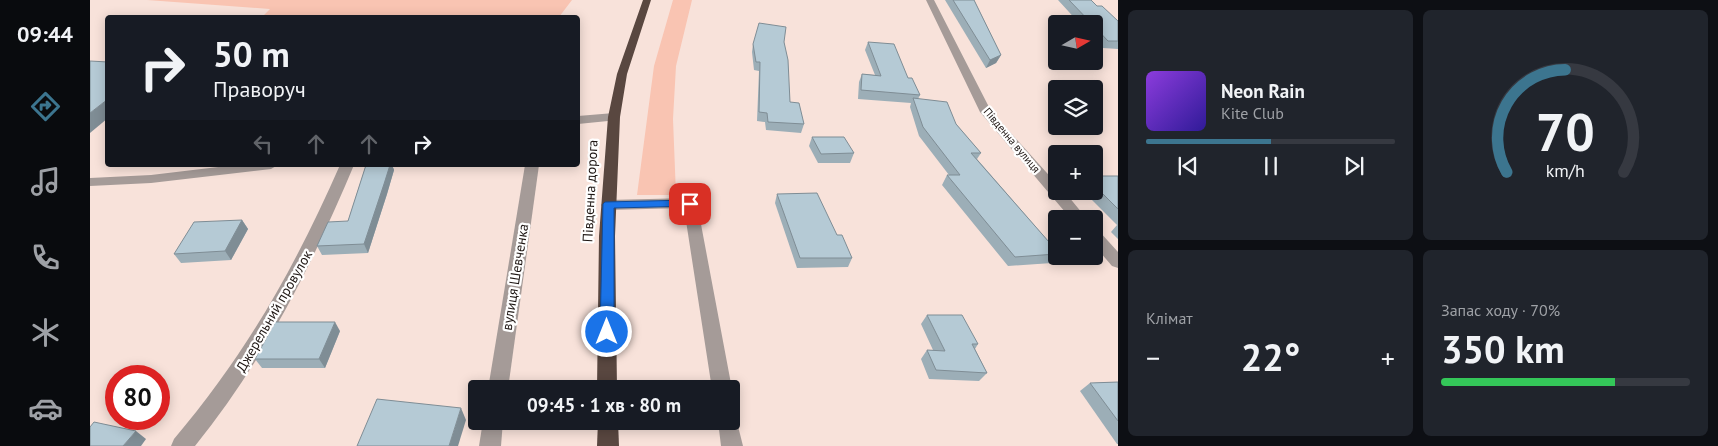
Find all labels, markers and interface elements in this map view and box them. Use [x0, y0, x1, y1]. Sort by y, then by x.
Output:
north arrow [1048, 15, 1102, 70]
map controls [1048, 15, 1103, 265]
text: 09:44 [17, 20, 73, 48]
text: 50 m [213, 31, 290, 77]
icon: right [130, 35, 195, 100]
text: Праворуч [213, 75, 306, 103]
text: Neon Rain [1221, 79, 1305, 103]
button: layers [1048, 80, 1103, 135]
icon: directions [28, 89, 63, 124]
text: 70 [1536, 98, 1595, 165]
text: Kite Club [1221, 103, 1284, 123]
street label: Південна вулиця [981, 105, 1043, 175]
icon: left [249, 130, 277, 158]
icon: ahead [302, 130, 330, 158]
icon: ahead [355, 130, 383, 158]
icon: right [408, 130, 436, 158]
street label: Південна дорога [578, 139, 602, 243]
button: + [1048, 145, 1103, 200]
icon: previous [1174, 152, 1202, 180]
icon: pause [1257, 152, 1285, 180]
icon: next [1340, 152, 1368, 180]
text: km/h [1546, 159, 1585, 182]
icon: music [28, 164, 63, 199]
pin [669, 183, 711, 225]
icon: arrive [676, 190, 704, 218]
button: − [1048, 210, 1103, 265]
street label: вулиця Шевченка [498, 222, 532, 332]
icon: phone [28, 240, 63, 275]
street label: Джерельний провулок [232, 247, 316, 375]
text: Запас ходу · 70% [1441, 300, 1560, 320]
position arrow [580, 305, 632, 357]
text: Клімат [1146, 308, 1193, 328]
icon: climate [28, 315, 63, 350]
text: 350 km [1441, 324, 1565, 373]
text: 22° [1241, 332, 1300, 381]
text: − [1146, 339, 1160, 376]
text: + [1381, 339, 1395, 376]
speed limit sign: 80 [105, 365, 170, 430]
icon: car [28, 391, 63, 426]
text: 09:45 · 1 хв · 80 m [527, 393, 681, 417]

